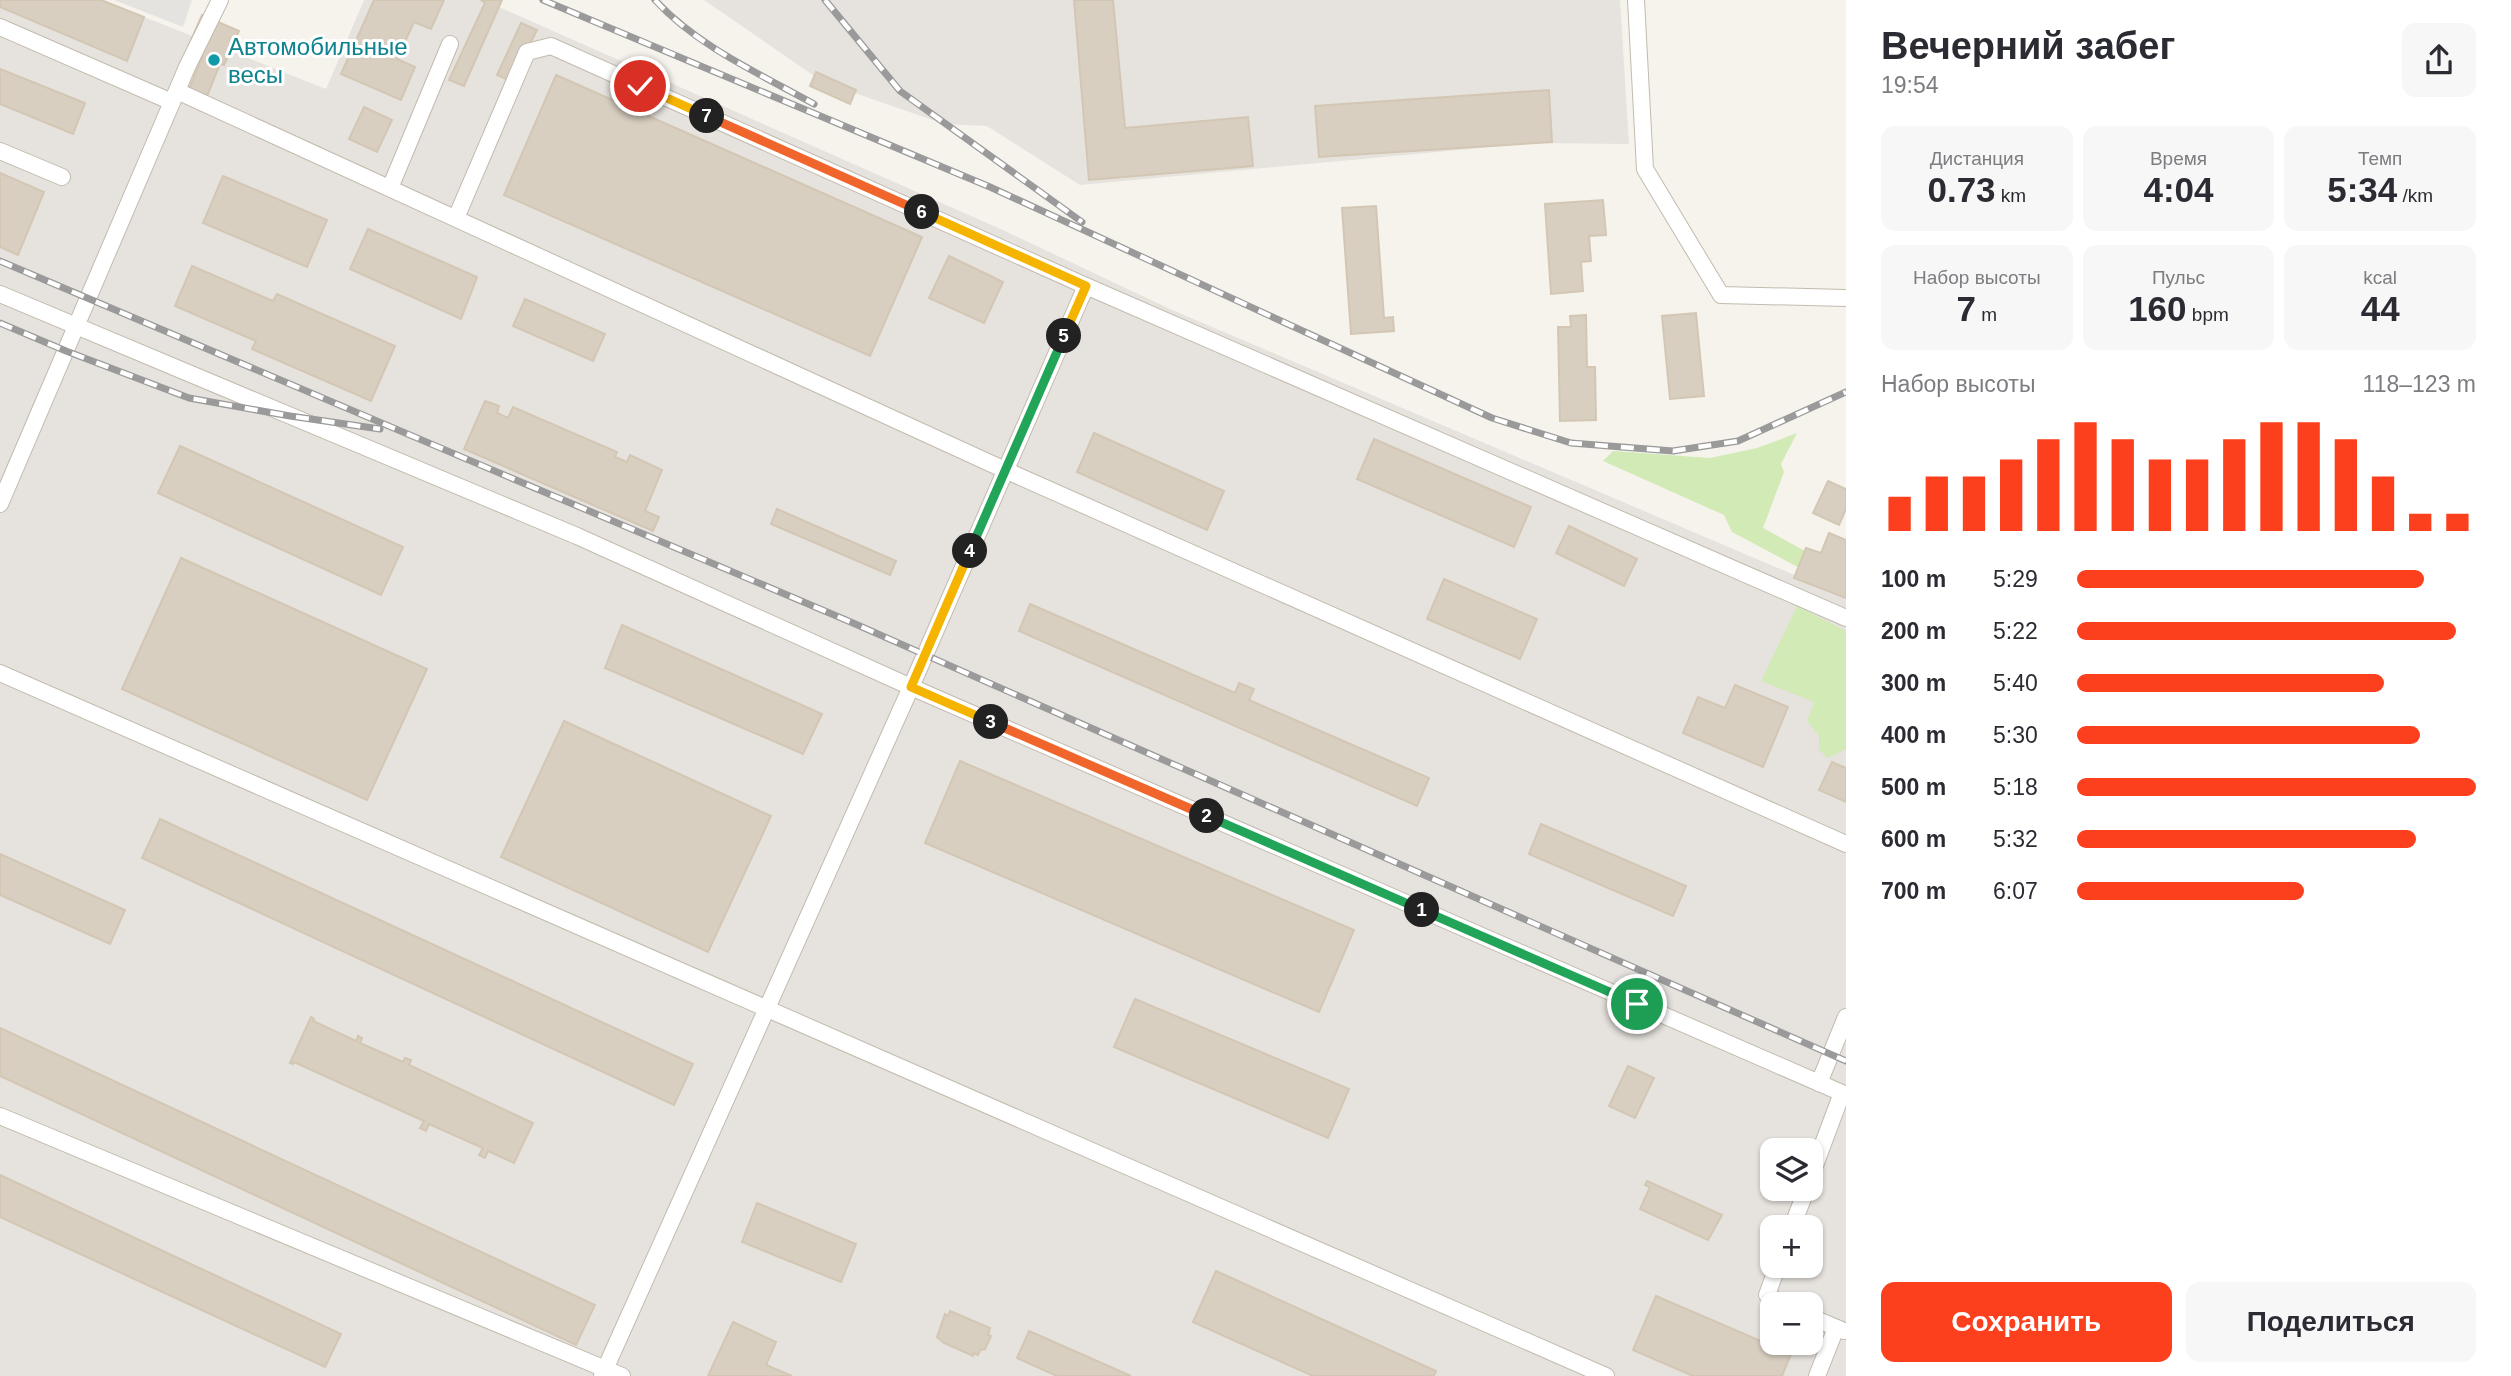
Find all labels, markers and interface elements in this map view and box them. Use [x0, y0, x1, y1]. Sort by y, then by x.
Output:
button: share [2402, 23, 2476, 97]
text: Вечерний забег [1881, 25, 2175, 67]
place label: Автомобильные весы [228, 33, 408, 88]
marker: Автомобильные весы [206, 52, 222, 68]
pin [610, 56, 670, 116]
icon: check [621, 67, 659, 105]
text: 19:54 [1881, 72, 1939, 98]
pin: 7 [690, 99, 724, 134]
text: 7 [701, 105, 712, 126]
text: Дистанция [1930, 148, 2024, 169]
text: Время [2150, 148, 2207, 169]
text: Темп [2358, 148, 2402, 169]
text: 0.73 [1927, 170, 1996, 209]
text: 4:04 [2143, 170, 2214, 209]
text: 5:34 [2327, 170, 2397, 209]
text: km [1996, 185, 2026, 206]
text: /km [2397, 185, 2433, 206]
pin: 6 [904, 194, 940, 230]
text: 6 [916, 201, 927, 222]
text: Набор высоты [1913, 267, 2041, 288]
text: Пульс [2152, 267, 2205, 288]
text: kcal [2363, 267, 2397, 288]
text: 7 [1957, 289, 1976, 328]
text: 160 [2128, 289, 2187, 328]
text: 44 [2361, 289, 2400, 328]
text: m [1976, 304, 1997, 325]
text: bpm [2187, 304, 2229, 325]
pin: 5 [1046, 318, 1082, 354]
text: 5 [1058, 325, 1069, 346]
text: Набор высоты [1881, 371, 2035, 397]
text: 118–123 m [2363, 371, 2476, 397]
pin: 4 [953, 534, 988, 568]
text: 4 [964, 540, 975, 561]
text: 100 m [1881, 566, 1946, 592]
text: 5:29 [1993, 566, 2038, 592]
text: 200 m [1881, 618, 1946, 644]
text: 5:22 [1993, 618, 2038, 644]
text: 300 m [1881, 670, 1946, 696]
text: 5:40 [1993, 670, 2038, 696]
pin: 3 [974, 704, 1009, 740]
text: 3 [985, 711, 996, 732]
text: 400 m [1881, 722, 1946, 748]
text: 5:30 [1993, 722, 2038, 748]
text: 500 m [1881, 774, 1946, 800]
text: 5:18 [1993, 774, 2038, 800]
pin: 2 [1190, 798, 1224, 834]
text: 2 [1201, 805, 1212, 826]
text: 600 m [1881, 826, 1946, 852]
text: 5:32 [1993, 826, 2038, 852]
text: 700 m [1881, 878, 1946, 904]
text: 6:07 [1993, 878, 2038, 904]
pin: 1 [1404, 892, 1440, 928]
text: 1 [1416, 899, 1427, 920]
pin [1607, 974, 1667, 1034]
icon: arrive [1618, 985, 1656, 1023]
map controls [1760, 1138, 1823, 1355]
button: layers [1760, 1138, 1823, 1201]
button: + [1760, 1215, 1823, 1278]
button: Сохранить [1881, 1282, 2172, 1362]
button: Поделиться [2186, 1282, 2476, 1362]
button: − [1760, 1292, 1823, 1355]

